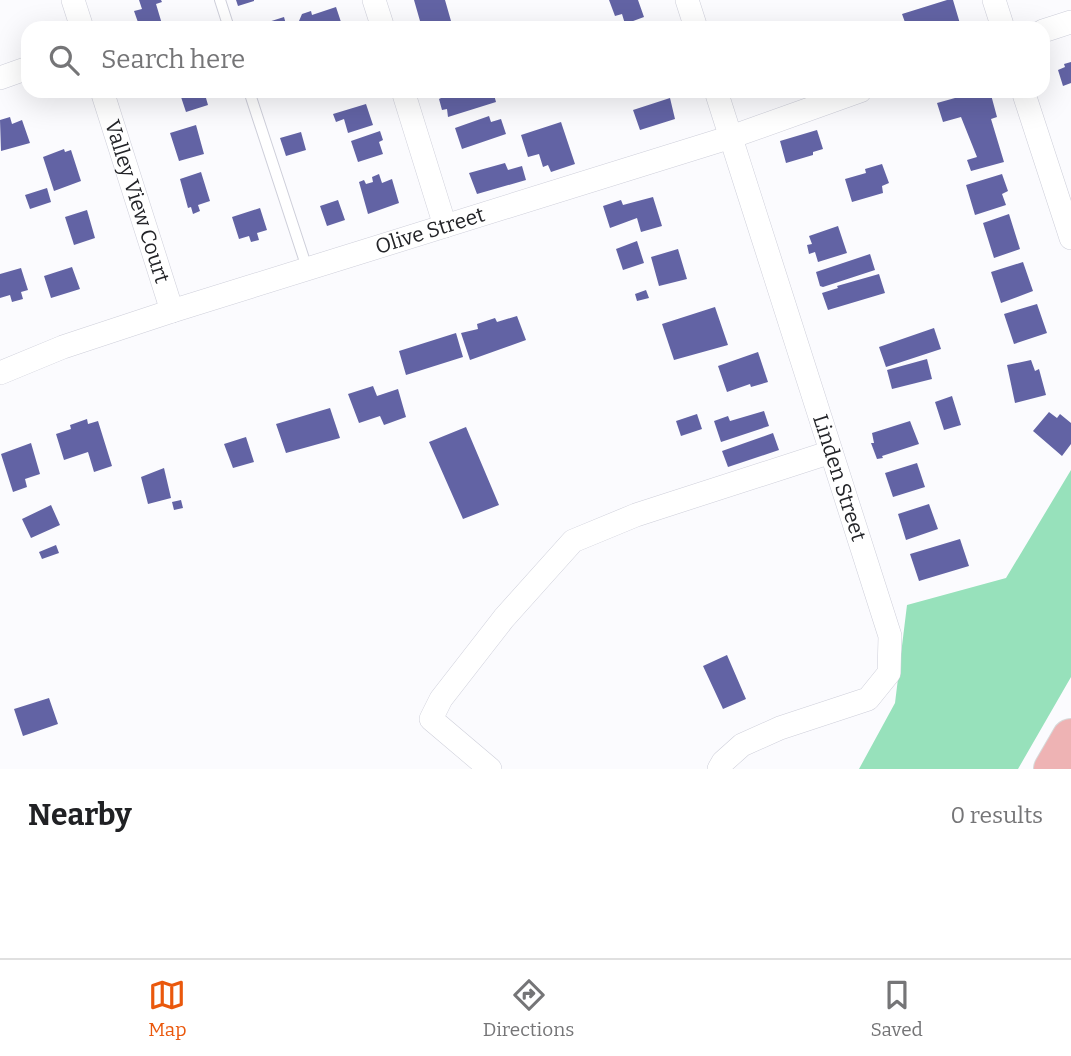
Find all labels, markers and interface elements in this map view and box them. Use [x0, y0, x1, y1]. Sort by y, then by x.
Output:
search box [21, 21, 1050, 98]
icon: search [45, 41, 83, 79]
text: Search here [101, 44, 245, 75]
street label: Valley View Court [99, 117, 175, 287]
street label: Olive Street [372, 201, 488, 260]
street label: Linden Street [807, 411, 872, 545]
text: Nearby [28, 797, 132, 833]
text: 0 results [950, 801, 1043, 829]
tab: Map [148, 976, 187, 1041]
tab: Directions [483, 976, 574, 1041]
tab: Saved [871, 976, 923, 1041]

